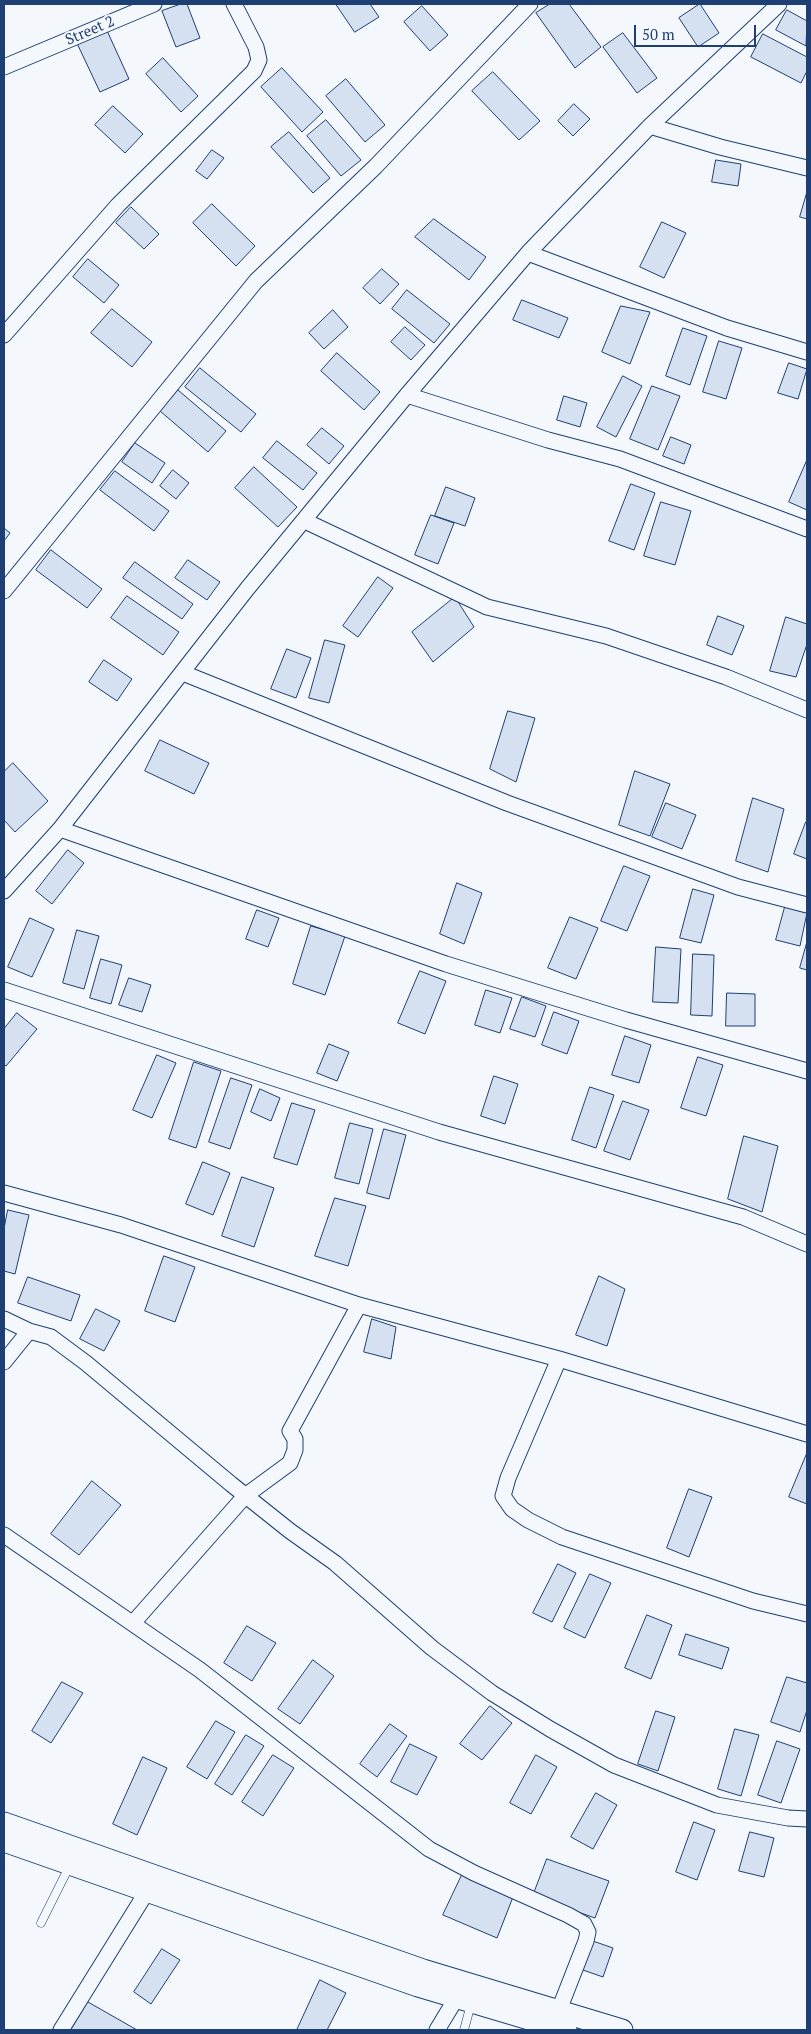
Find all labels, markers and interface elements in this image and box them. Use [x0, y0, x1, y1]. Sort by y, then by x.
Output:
street label: Street 2 [63, 13, 117, 49]
scale bar [636, 15, 758, 47]
text: 50 m [642, 24, 675, 44]

